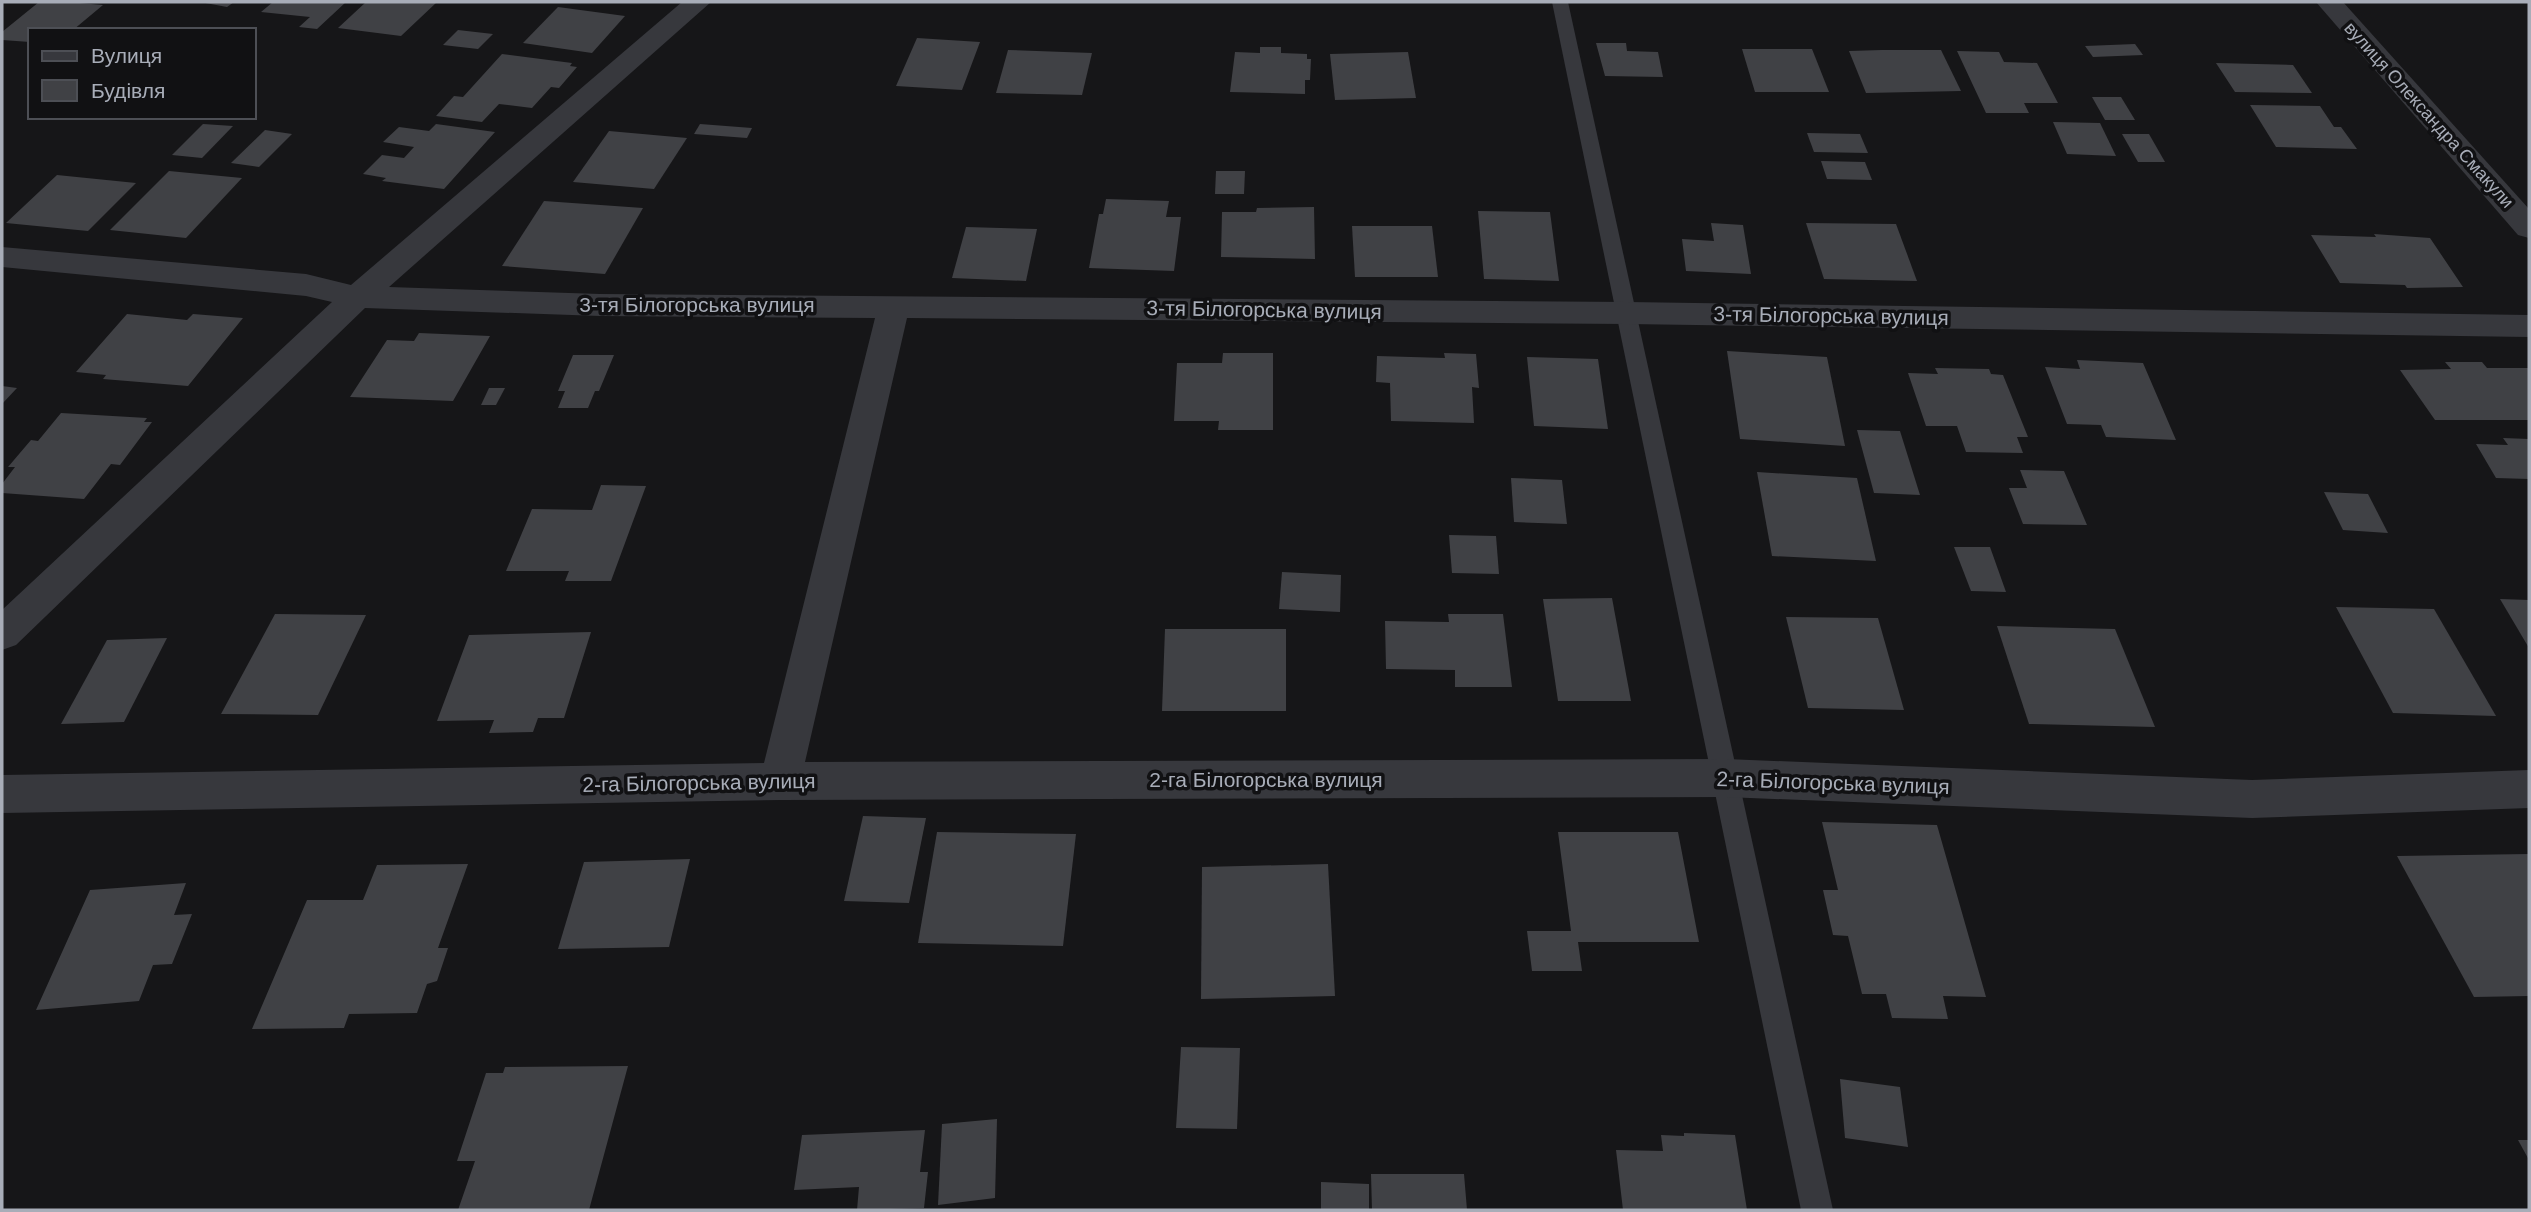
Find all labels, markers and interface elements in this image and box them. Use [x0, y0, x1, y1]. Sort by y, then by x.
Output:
street label: вулиця Олександра Смакули [2340, 18, 2518, 212]
legend [28, 28, 256, 119]
text: Вулиця [91, 44, 162, 67]
text: Будівля [91, 79, 165, 102]
street label: 3-тя Білогорська вулиця [579, 293, 815, 316]
street label: 3-тя Білогорська вулиця [1146, 296, 1382, 323]
street label: 3-тя Білогорська вулиця [1713, 302, 1949, 329]
street label: 2-га Білогорська вулиця [1716, 767, 1950, 798]
street label: 2-га Білогорська вулиця [1149, 768, 1383, 791]
street label: 2-га Білогорська вулиця [582, 769, 816, 796]

